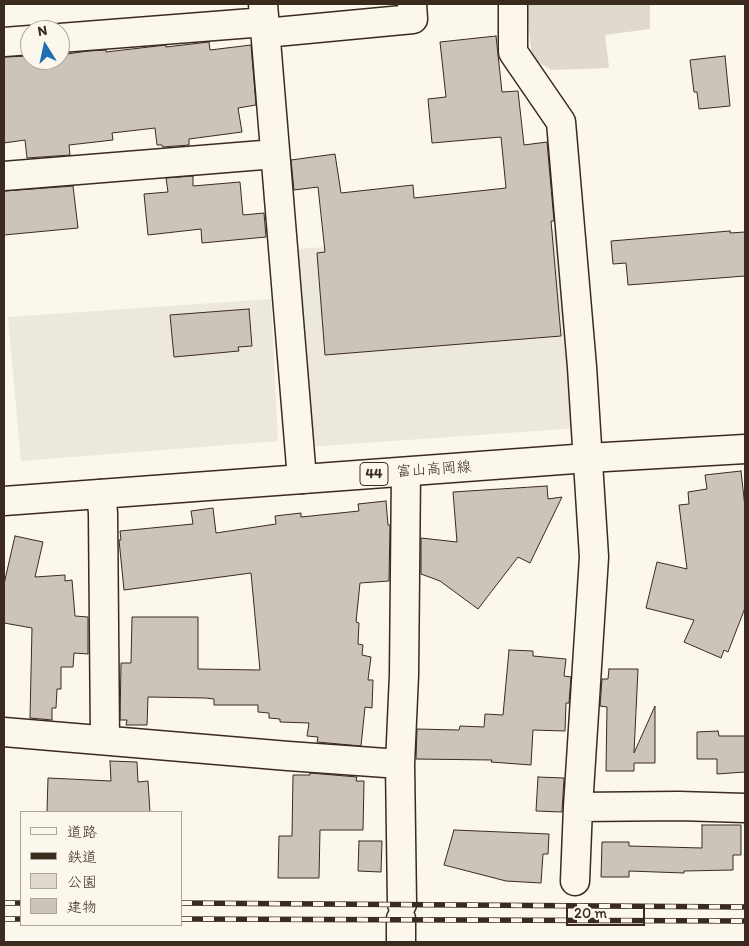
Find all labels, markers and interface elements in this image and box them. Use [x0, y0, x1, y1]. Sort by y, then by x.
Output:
north arrow [20, 20, 70, 70]
text: N [36, 22, 49, 40]
street label: 富山高岡線 [396, 458, 472, 482]
road number: 44 [360, 462, 388, 486]
legend [20, 811, 182, 926]
text: 道路 [67, 823, 97, 841]
text: 鉄道 [67, 848, 97, 866]
text: 公園 [67, 873, 97, 891]
scale bar [569, 894, 648, 926]
text: 建物 [67, 898, 97, 916]
text: 20 m [574, 904, 607, 922]

